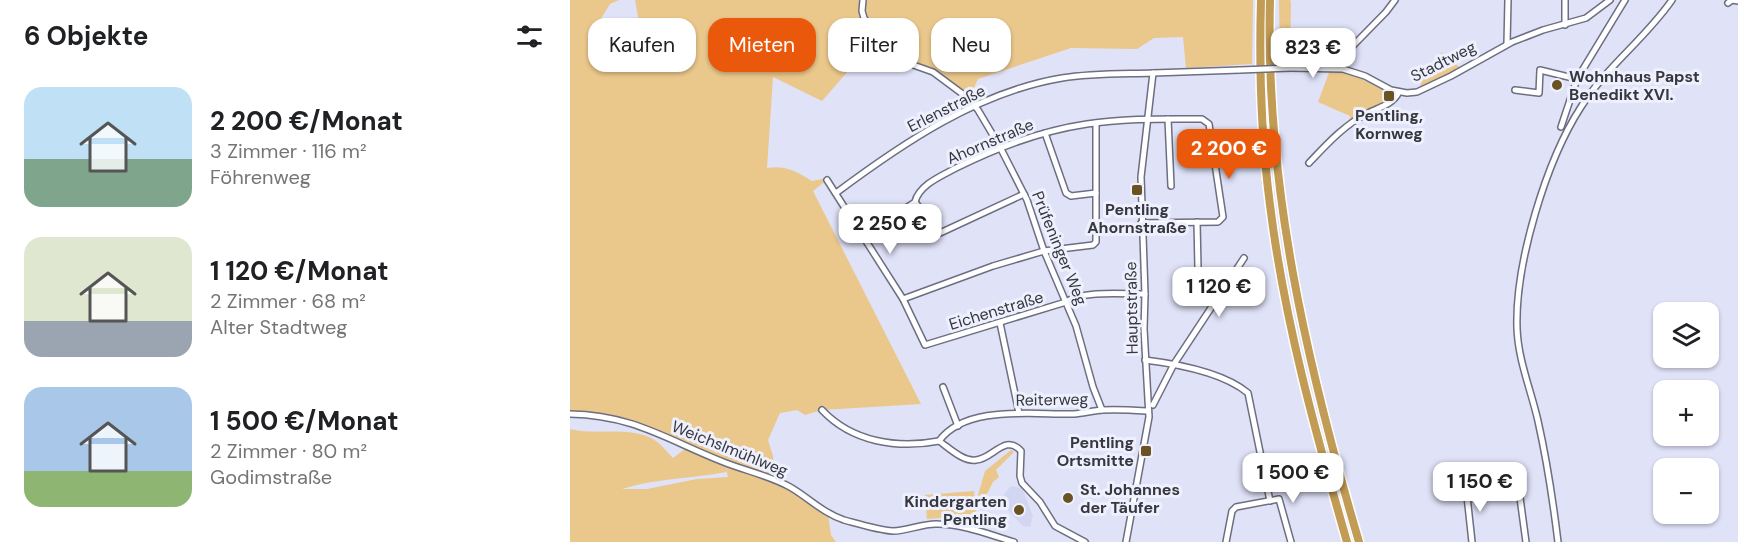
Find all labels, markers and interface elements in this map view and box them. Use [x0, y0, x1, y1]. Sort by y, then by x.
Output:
chip: Kaufen [588, 18, 696, 72]
chip: Mieten [708, 18, 816, 72]
chip: Filter [828, 18, 919, 72]
chip: Neu [931, 18, 1011, 72]
text: 6 Objekte [24, 19, 148, 53]
icon: filters [513, 20, 546, 53]
pin: 823 € [1271, 28, 1355, 79]
text: 823 € [1285, 34, 1341, 60]
street label: Stadtweg [1407, 36, 1479, 87]
place label: Wohnhaus Papst Benedikt XVI. [1569, 66, 1700, 105]
marker: Wohnhaus Papst Benedikt XVI. [1550, 78, 1564, 92]
street label: Erlenstraße [904, 80, 989, 137]
marker: Pentling, Kornweg [1382, 89, 1396, 103]
text: 2 200 €/Monat [210, 104, 403, 138]
place label: Pentling, Kornweg [1355, 105, 1423, 144]
icon: home [72, 111, 144, 183]
street label: Ahornstraße [944, 114, 1037, 169]
pin: 2 200 € [1174, 129, 1284, 180]
text: 2 200 € [1191, 135, 1267, 161]
text: 3 Zimmer · 116 m² [210, 138, 367, 164]
text: Föhrenweg [210, 164, 311, 190]
marker: Pentling Ahornstraße [1130, 183, 1144, 197]
street label: Prüfeninger Weg [1027, 188, 1092, 308]
place label: Pentling Ahornstraße [1087, 199, 1187, 238]
pin: 2 250 € [835, 204, 945, 255]
text: 2 250 € [853, 210, 927, 236]
text: 1 120 €/Monat [210, 254, 389, 288]
icon: home [72, 261, 144, 333]
street label: Hauptstraße [1120, 261, 1143, 355]
pin: 1 120 € [1164, 267, 1274, 318]
text: 1 120 € [1186, 273, 1252, 299]
street label: Eichenstraße [946, 286, 1046, 335]
text: 2 Zimmer · 68 m² [210, 288, 366, 314]
map controls [1653, 302, 1719, 524]
button: layers [1653, 302, 1719, 368]
text: Alter Stadtweg [210, 314, 347, 340]
button: + [1653, 380, 1719, 446]
street label: Reiterweg [1015, 388, 1089, 411]
text: 1 500 €/Monat [210, 404, 399, 438]
icon: home [72, 411, 144, 483]
street label: Weichslmühlweg [669, 416, 791, 481]
place label: Pentling Ortsmitte [1057, 432, 1134, 471]
text: 2 Zimmer · 80 m² [210, 438, 367, 464]
marker: Pentling Ortsmitte [1139, 444, 1153, 458]
pin: 1 500 € [1238, 453, 1348, 504]
button: − [1653, 458, 1719, 524]
text: 1 500 € [1256, 459, 1330, 485]
pin: 1 150 € [1425, 462, 1535, 513]
text: Godimstraße [210, 464, 332, 490]
text: 1 150 € [1447, 468, 1513, 494]
place label: St. Johannes der Täufer [1080, 479, 1180, 518]
place label: Kindergarten Pentling [904, 491, 1007, 530]
marker: St. Johannes der Täufer [1061, 491, 1075, 505]
marker: Kindergarten Pentling [1012, 503, 1026, 517]

